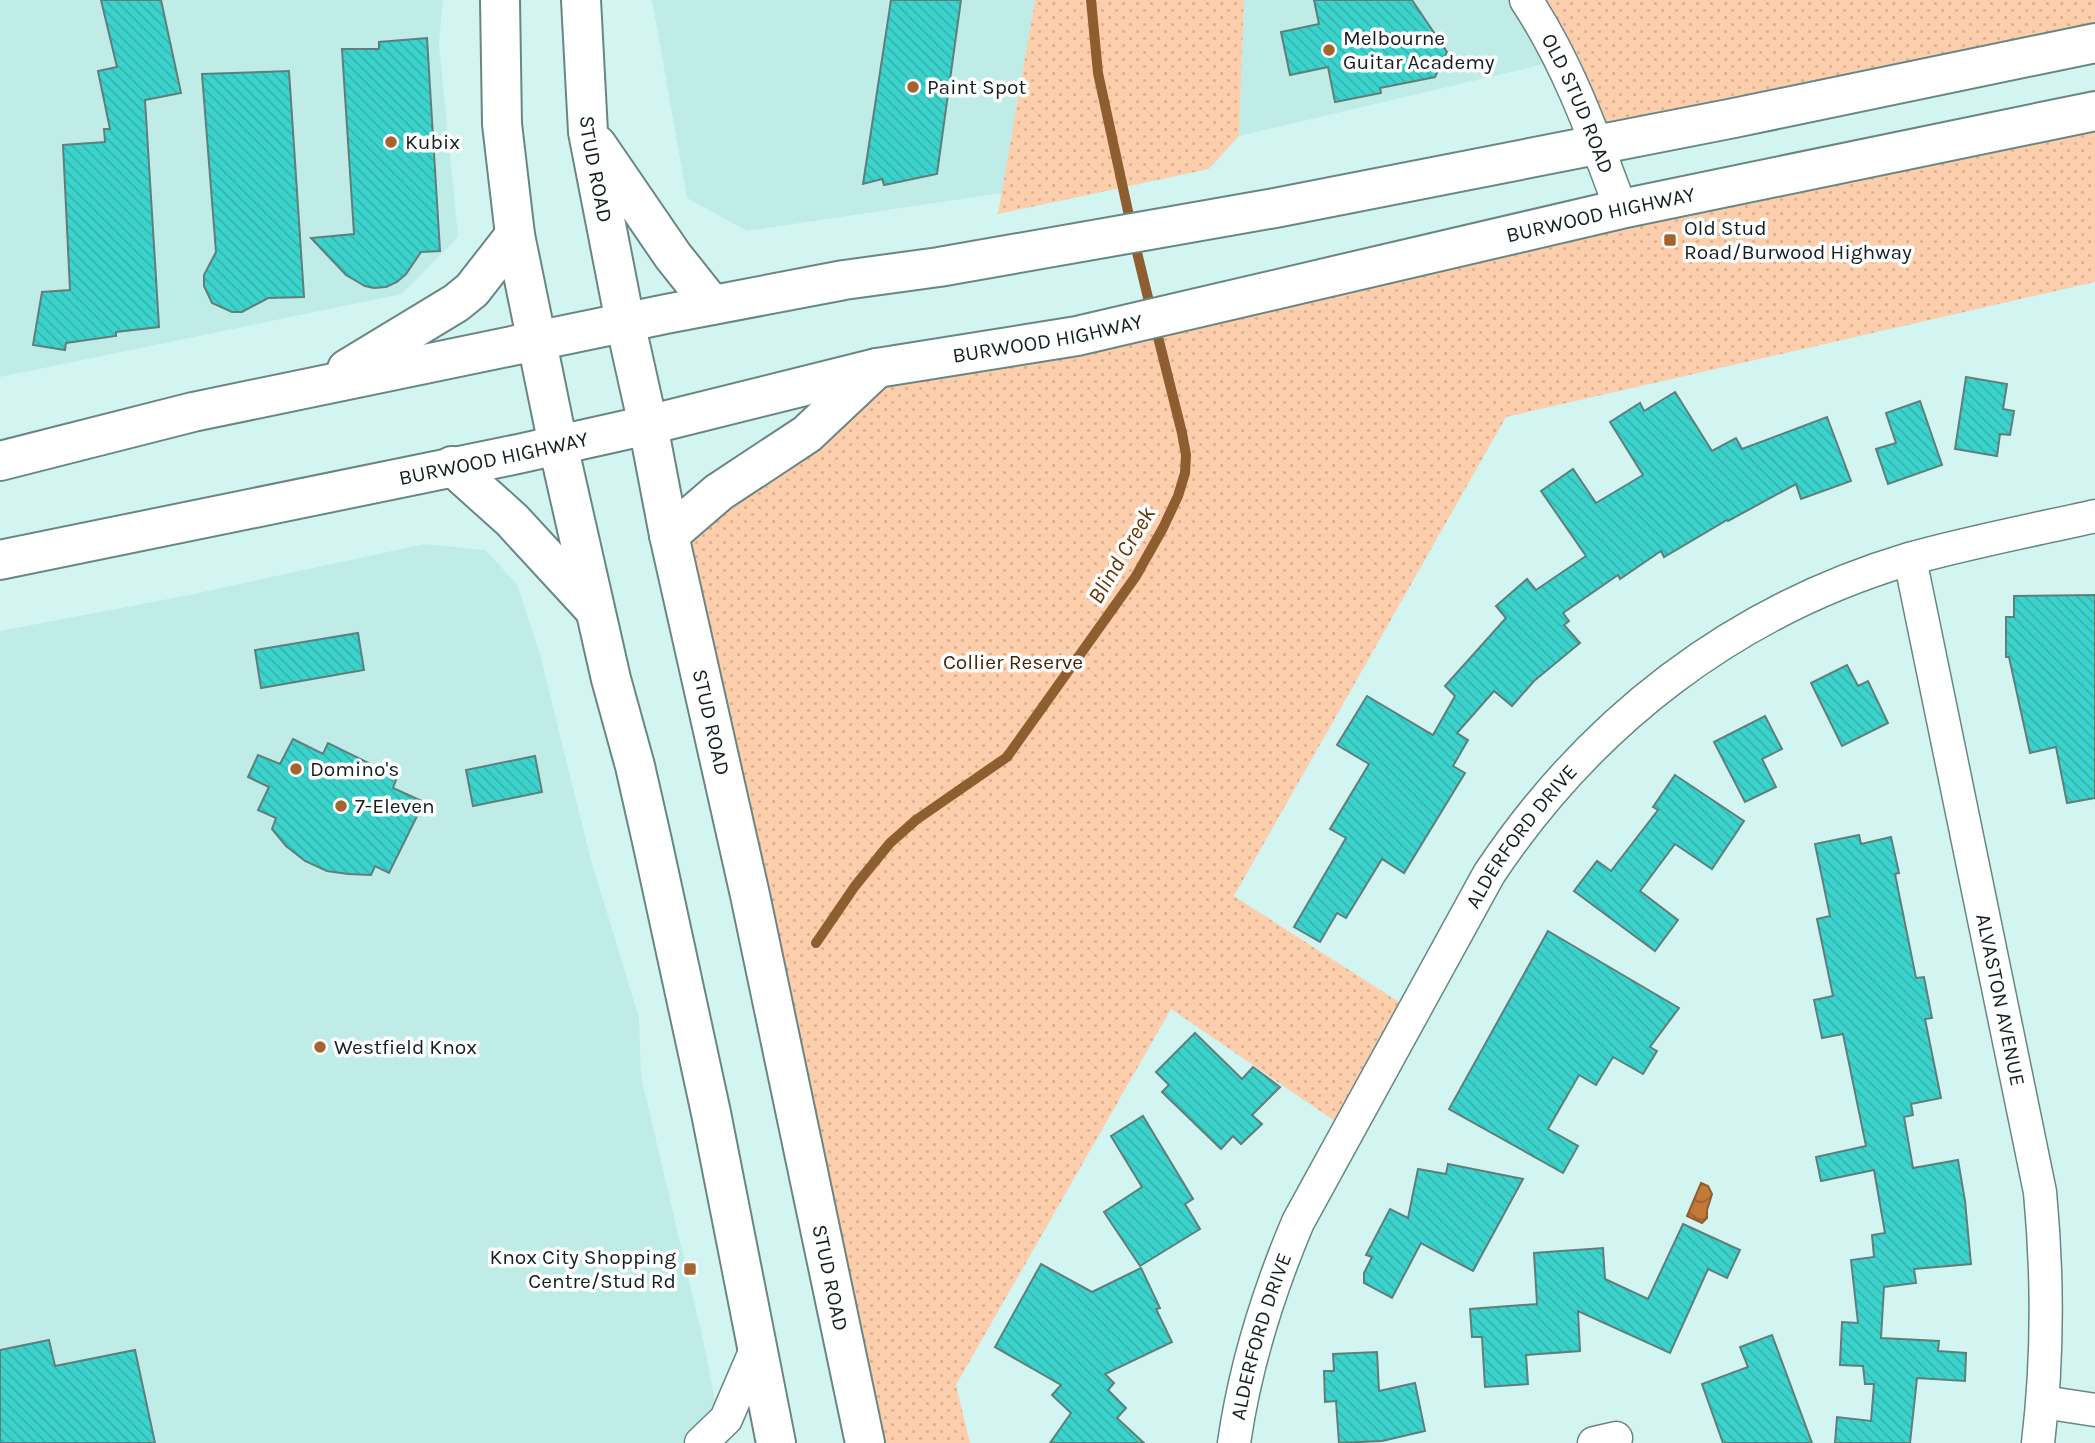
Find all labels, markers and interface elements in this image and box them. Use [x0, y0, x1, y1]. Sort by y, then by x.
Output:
place label: Melbourne Guitar Academy [1343, 26, 1495, 74]
street label: OLD STUD ROAD [1537, 29, 1619, 177]
marker: Melbourne Guitar Academy [1321, 42, 1337, 58]
place label: Paint Spot [927, 75, 1026, 99]
marker: Paint Spot [905, 79, 921, 95]
street label: STUD ROAD [575, 115, 617, 225]
place label: Kubix [405, 130, 460, 154]
marker: Kubix [383, 134, 399, 150]
street label: BURWOOD HIGHWAY [1504, 182, 1698, 247]
place label: Old Stud Road/Burwood Highway [1684, 216, 1912, 264]
marker: Old Stud Road/Burwood Highway [1662, 232, 1678, 248]
street label: BURWOOD HIGHWAY [951, 309, 1146, 368]
street label: BURWOOD HIGHWAY [397, 427, 591, 490]
water label: Blind Creek [1082, 502, 1161, 609]
park label: Collier Reserve [943, 650, 1083, 674]
street label: STUD ROAD [688, 667, 735, 778]
place label: Domino's [310, 757, 399, 781]
street label: ALDERFORD DRIVE [1461, 759, 1582, 912]
marker: Domino's [288, 761, 304, 777]
place label: 7-Eleven [355, 794, 435, 818]
marker: 7-Eleven [333, 798, 349, 814]
street label: ALVASTON AVENUE [1971, 911, 2030, 1088]
place label: Westfield Knox [334, 1035, 477, 1059]
marker: Westfield Knox [312, 1039, 328, 1055]
street label: STUD ROAD [807, 1222, 853, 1333]
place label: Knox City Shopping Centre/Stud Rd [489, 1245, 676, 1293]
street label: ALDERFORD DRIVE [1226, 1249, 1296, 1422]
marker: Knox City Shopping Centre/Stud Rd [682, 1261, 698, 1277]

